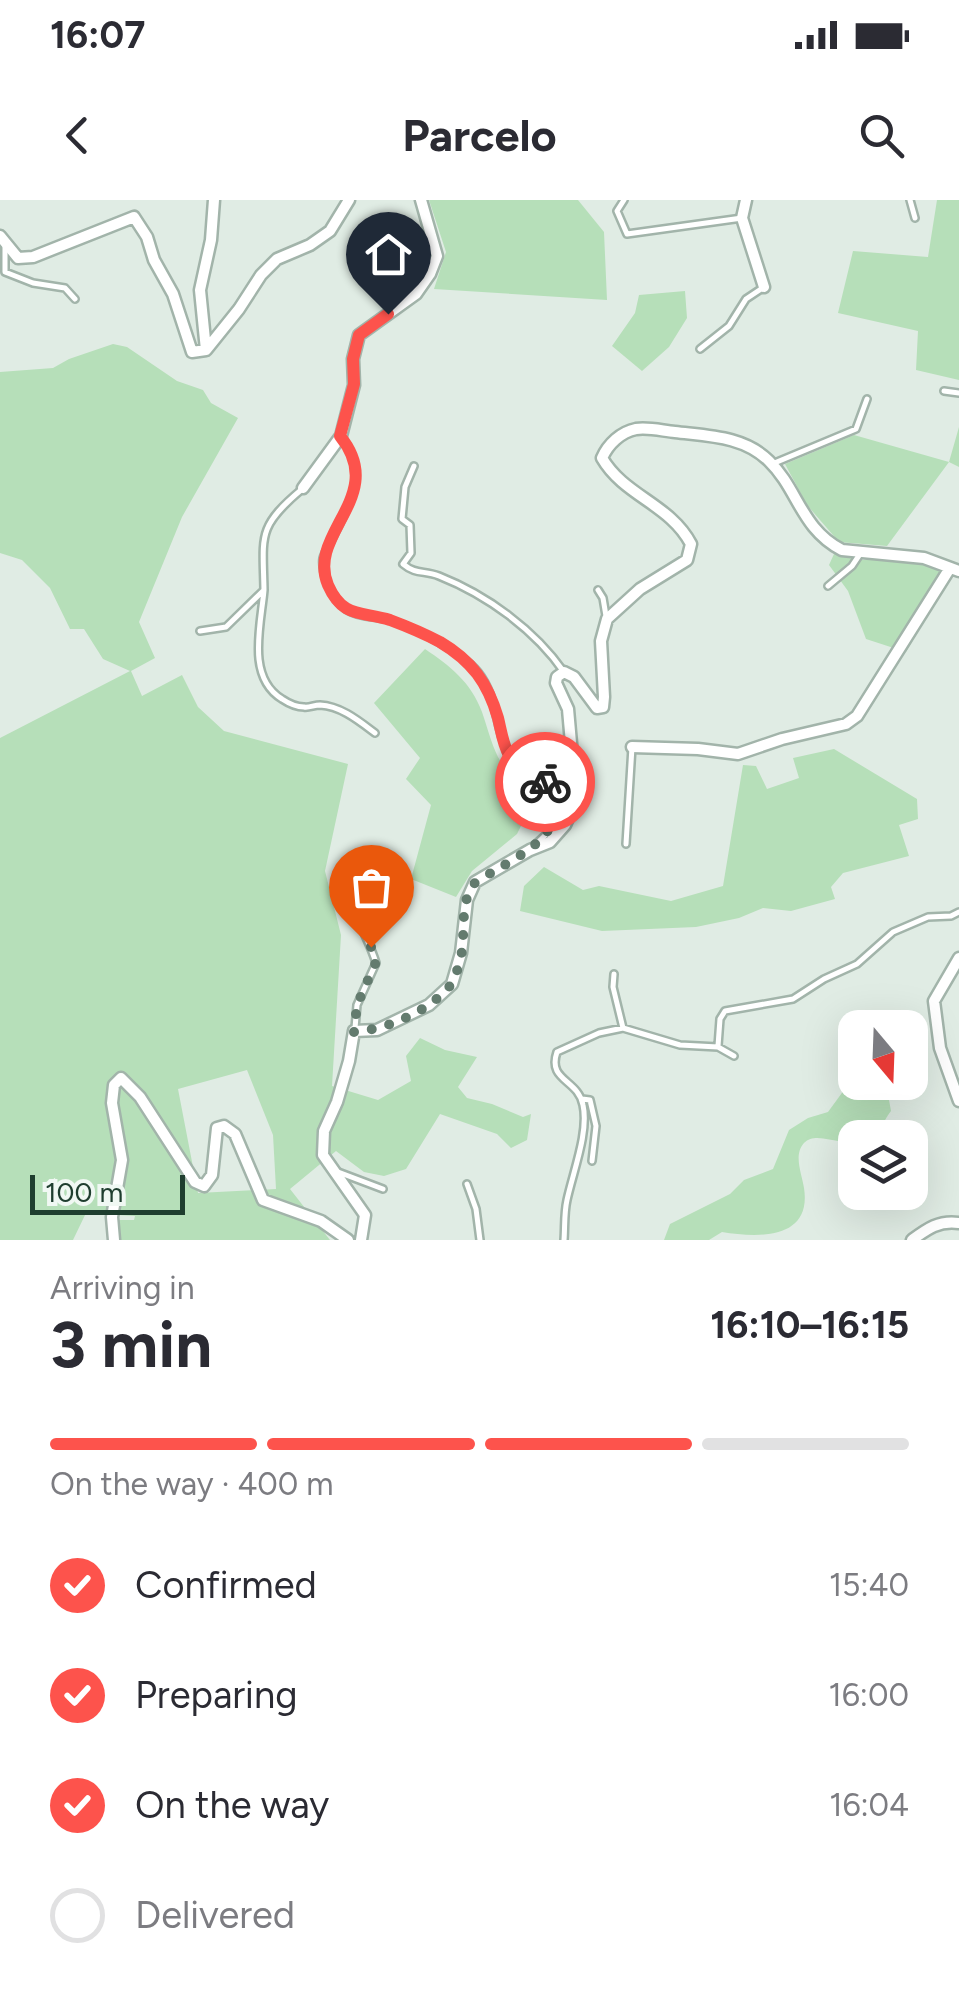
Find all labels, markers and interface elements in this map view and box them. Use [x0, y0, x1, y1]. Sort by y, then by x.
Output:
text: 16:07 [50, 12, 145, 58]
icon: back [50, 108, 105, 163]
text: Parcelo [402, 108, 557, 162]
icon: search [854, 108, 909, 163]
pin [346, 212, 431, 315]
icon: home [361, 227, 416, 282]
courier [495, 732, 595, 832]
icon: bike [518, 755, 573, 810]
pin [329, 845, 414, 948]
icon: bag [344, 860, 399, 915]
north arrow [838, 1010, 928, 1100]
map controls [838, 1010, 928, 1210]
button: layers [838, 1120, 928, 1210]
scale bar [30, 1170, 185, 1214]
text: 100 m [45, 1175, 123, 1209]
text: Arriving in [50, 1269, 195, 1307]
text: 16:10–16:15 [710, 1302, 909, 1348]
text: 3 min [50, 1305, 212, 1383]
text: On the way · 400 m [50, 1465, 334, 1503]
icon: check [50, 1558, 105, 1613]
text: Confirmed [135, 1562, 317, 1608]
text: 15:40 [829, 1566, 909, 1604]
icon: check [50, 1668, 105, 1723]
text: Preparing [135, 1672, 297, 1718]
text: 16:00 [829, 1676, 909, 1714]
icon: check [50, 1778, 105, 1833]
text: On the way [135, 1782, 329, 1828]
text: 16:04 [829, 1786, 909, 1824]
text: Delivered [135, 1892, 295, 1938]

